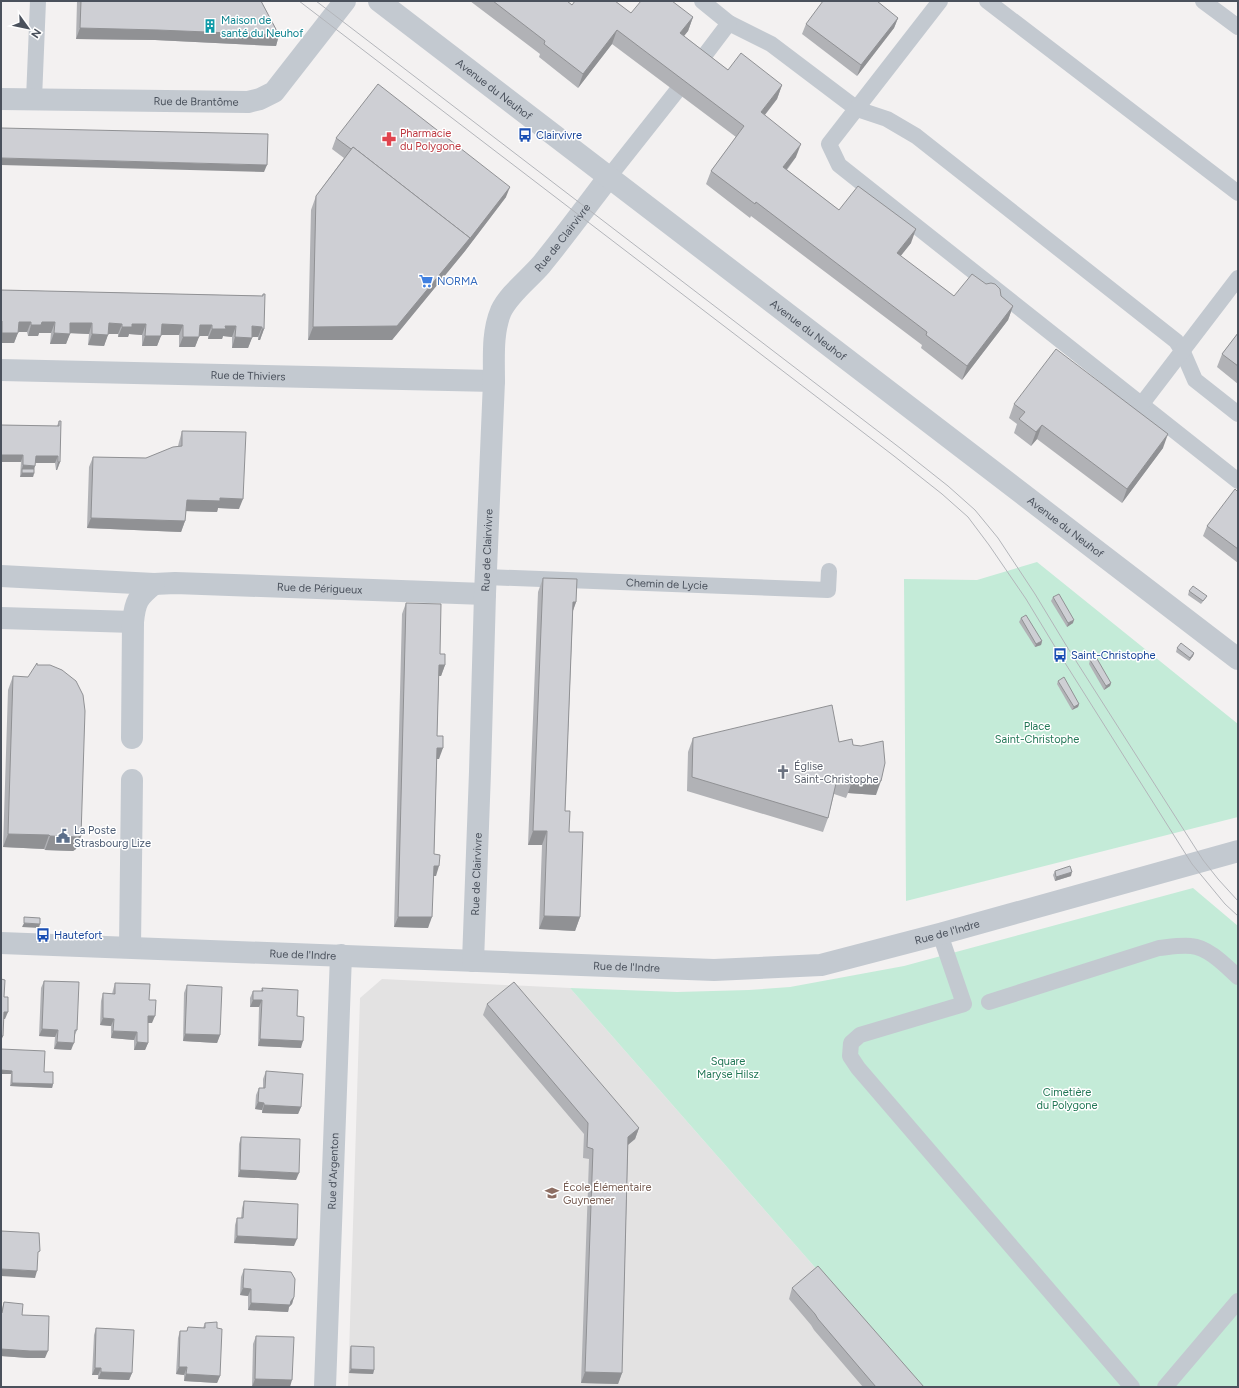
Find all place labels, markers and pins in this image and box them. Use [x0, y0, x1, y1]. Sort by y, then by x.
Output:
place label: Maison de santé du Neuhof [221, 14, 304, 40]
building icon: Maison de santé du Neuhof [202, 18, 218, 34]
place label: Pharmacie du Polygone [400, 127, 461, 153]
bus stop icon: Clairvivre [517, 127, 533, 143]
place label: Clairvivre [536, 129, 582, 142]
pharmacy icon: Pharmacie du Polygone [381, 131, 397, 147]
supermarket icon: NORMA [418, 273, 434, 289]
place label: NORMA [437, 275, 478, 288]
bus stop icon: Saint-Christophe [1052, 647, 1068, 663]
place label: Saint-Christophe [1071, 649, 1155, 662]
place label: Église Saint-Christophe [794, 760, 878, 786]
church icon: Église Saint-Christophe [775, 764, 791, 780]
place label: La Poste Strasbourg Lize [74, 824, 151, 850]
public building icon: La Poste Strasbourg Lize [55, 828, 71, 844]
bus stop icon: Hautefort [35, 927, 51, 943]
place label: Hautefort [54, 929, 102, 942]
place label: École Élémentaire Guynemer [563, 1181, 651, 1207]
school or university icon: École Élémentaire Guynemer [544, 1185, 560, 1201]

